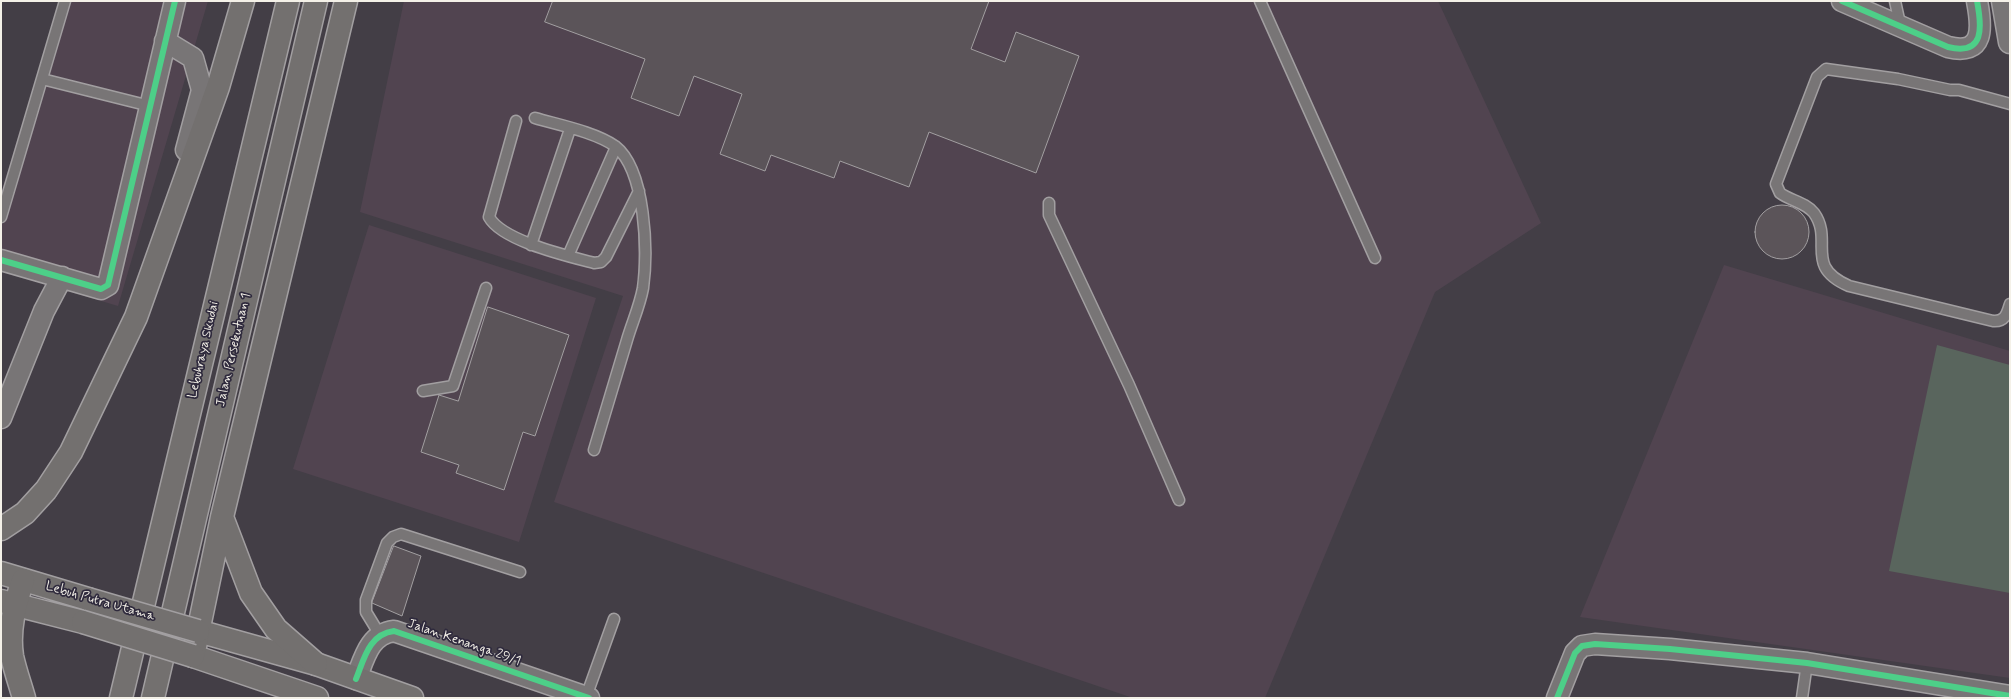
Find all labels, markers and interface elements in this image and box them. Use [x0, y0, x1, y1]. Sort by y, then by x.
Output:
street label: Jalan Persekutuan 1 [213, 292, 255, 408]
street label: Lebuhraya Skudai [185, 300, 223, 400]
street label: Lebuh Putra Utama [44, 579, 156, 625]
street label: Jalan Kenanga 29/1 [405, 616, 523, 670]

